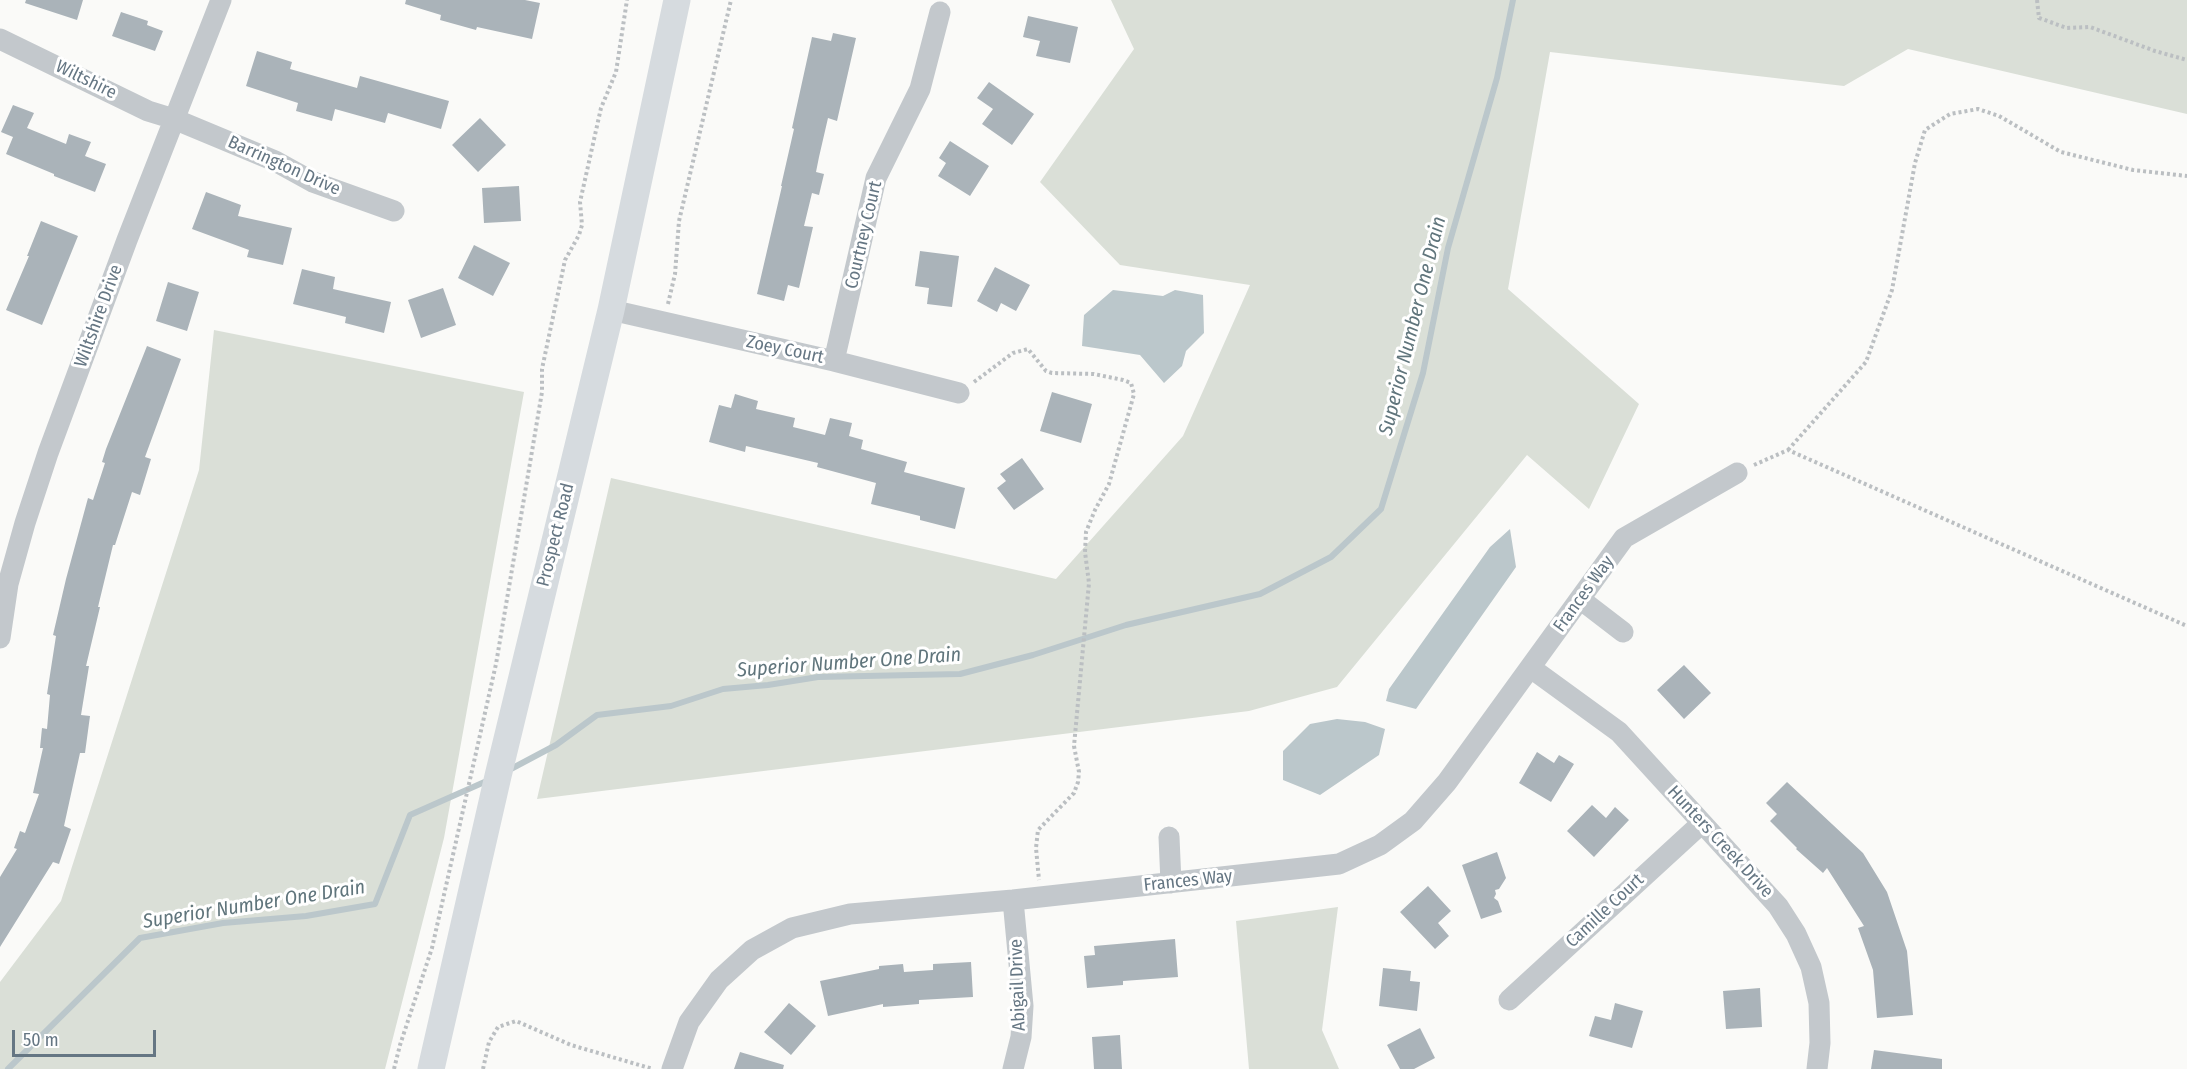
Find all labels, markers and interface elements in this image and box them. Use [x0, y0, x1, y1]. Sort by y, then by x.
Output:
street label: Wiltshire [52, 56, 120, 104]
street label: Barrington Drive [225, 132, 343, 200]
street label: Courtney Court [841, 179, 887, 291]
water label: Superior Number One Drain [1374, 214, 1452, 438]
street label: Wiltshire Drive [70, 262, 128, 370]
street label: Zoey Court [744, 331, 826, 369]
street label: Prospect Road [533, 481, 579, 589]
street label: Frances Way [1549, 552, 1619, 636]
water label: Superior Number One Drain [736, 643, 962, 683]
street label: Hunters Creek Drive [1663, 781, 1777, 903]
street label: Frances Way [1143, 866, 1233, 896]
street label: Camille Court [1562, 870, 1648, 952]
water label: Superior Number One Drain [141, 876, 367, 934]
street label: Abigail Drive [1006, 939, 1030, 1031]
scale bar [15, 1018, 159, 1056]
text: 50 m [23, 1029, 59, 1051]

